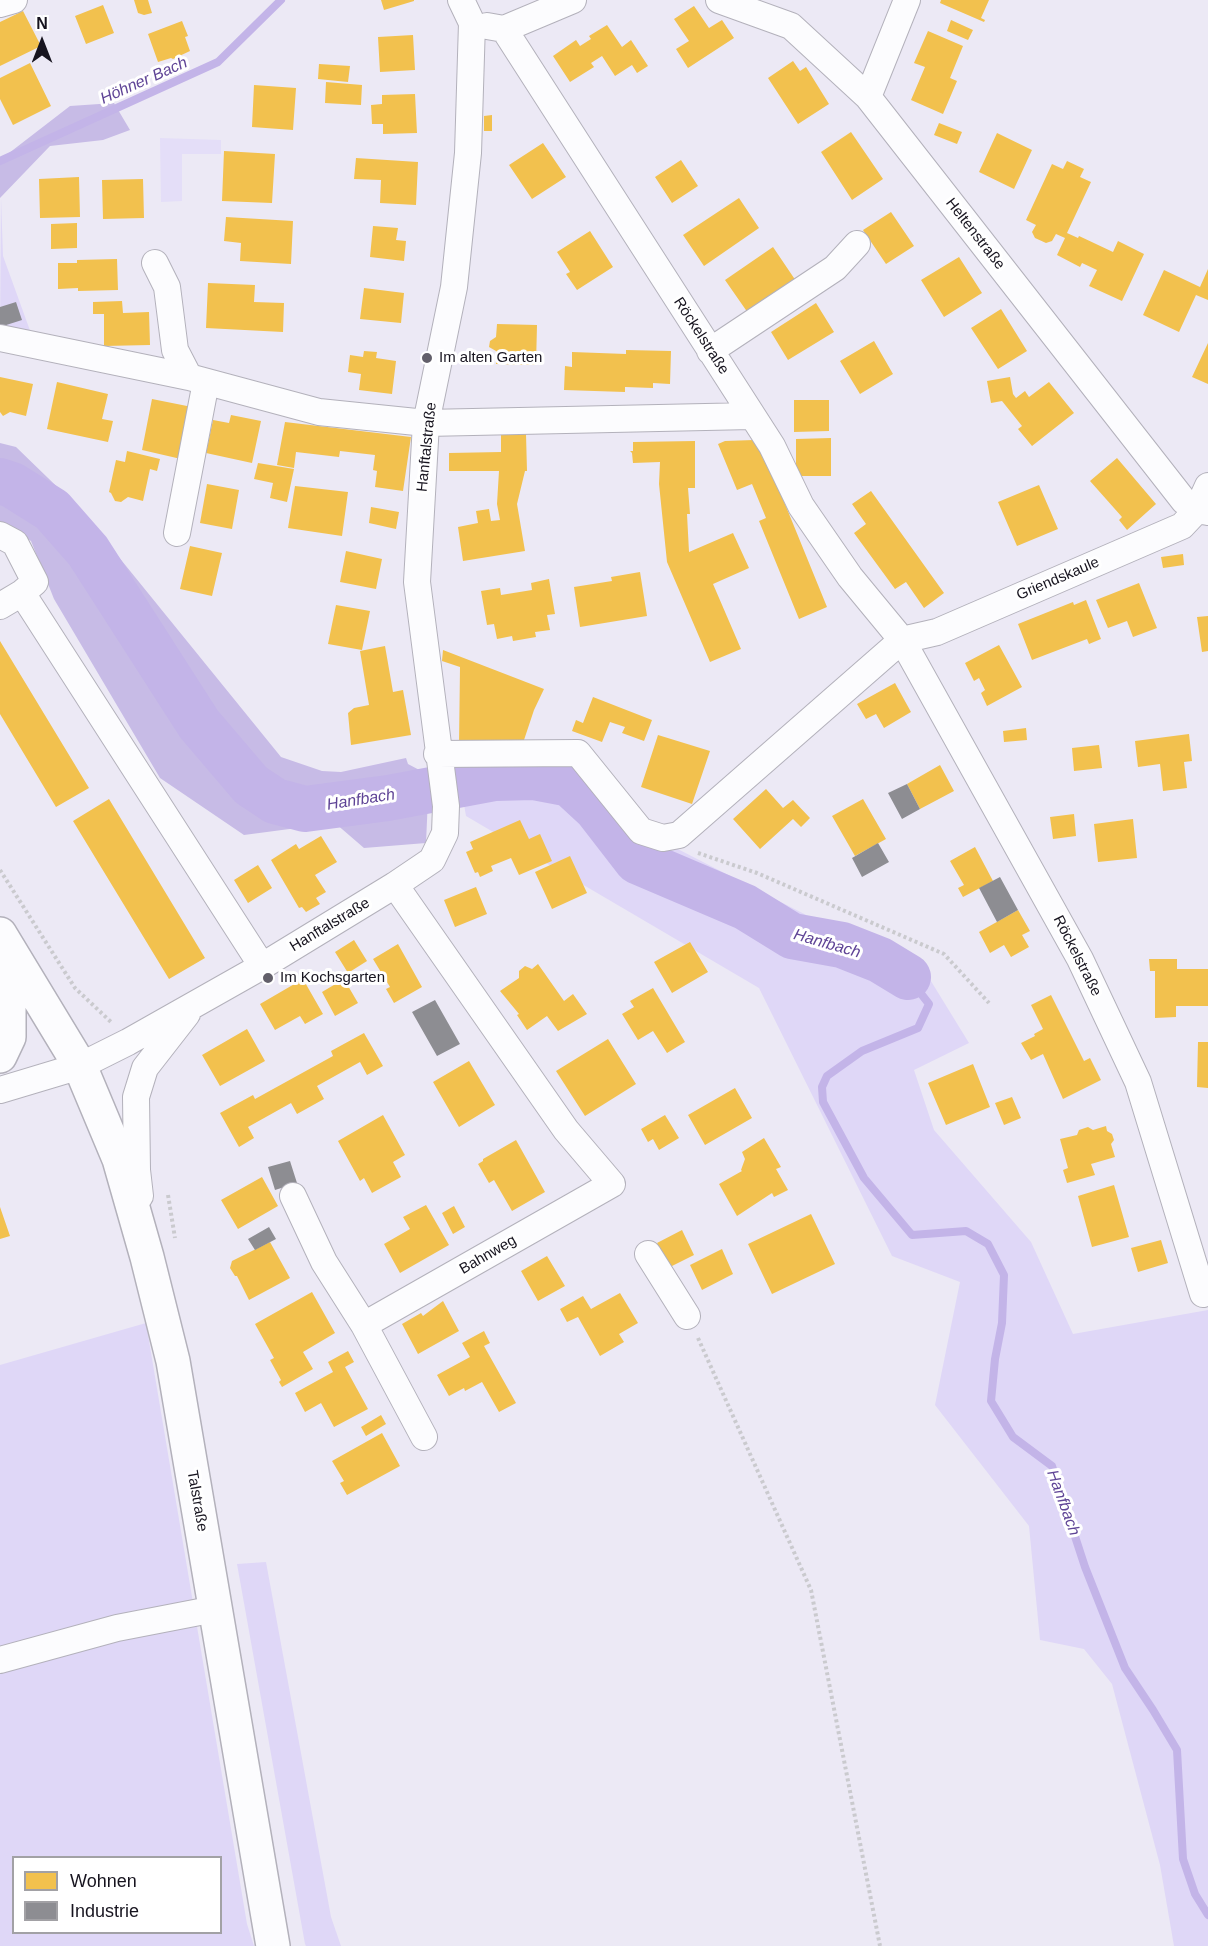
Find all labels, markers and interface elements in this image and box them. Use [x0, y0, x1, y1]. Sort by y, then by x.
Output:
north arrow [12, 12, 72, 72]
text: N [36, 15, 48, 32]
water label: Höhner Bach [97, 53, 191, 109]
street label: Heltenstraße [941, 195, 1009, 273]
street label: Röckelstraße [669, 294, 733, 378]
place label: Im alten Garten [439, 349, 542, 367]
marker: Im alten Garten [420, 351, 434, 365]
street label: Hanftalstraße [413, 401, 441, 493]
street label: Griendskaule [1014, 553, 1102, 605]
water label: Hanfbach [326, 785, 396, 815]
street label: Hanftalstraße [287, 894, 373, 956]
street label: Röckelstraße [1049, 913, 1105, 999]
water label: Hanfbach [791, 925, 863, 963]
place label: Im Kochsgarten [280, 969, 385, 987]
marker: Im Kochsgarten [261, 971, 275, 985]
street label: Bahnweg [456, 1232, 520, 1278]
water label: Hanfbach [1042, 1468, 1084, 1538]
street label: Talstraße [183, 1469, 211, 1533]
legend [12, 1856, 222, 1934]
text: Wohnen [70, 1871, 137, 1891]
text: Industrie [70, 1901, 139, 1921]

